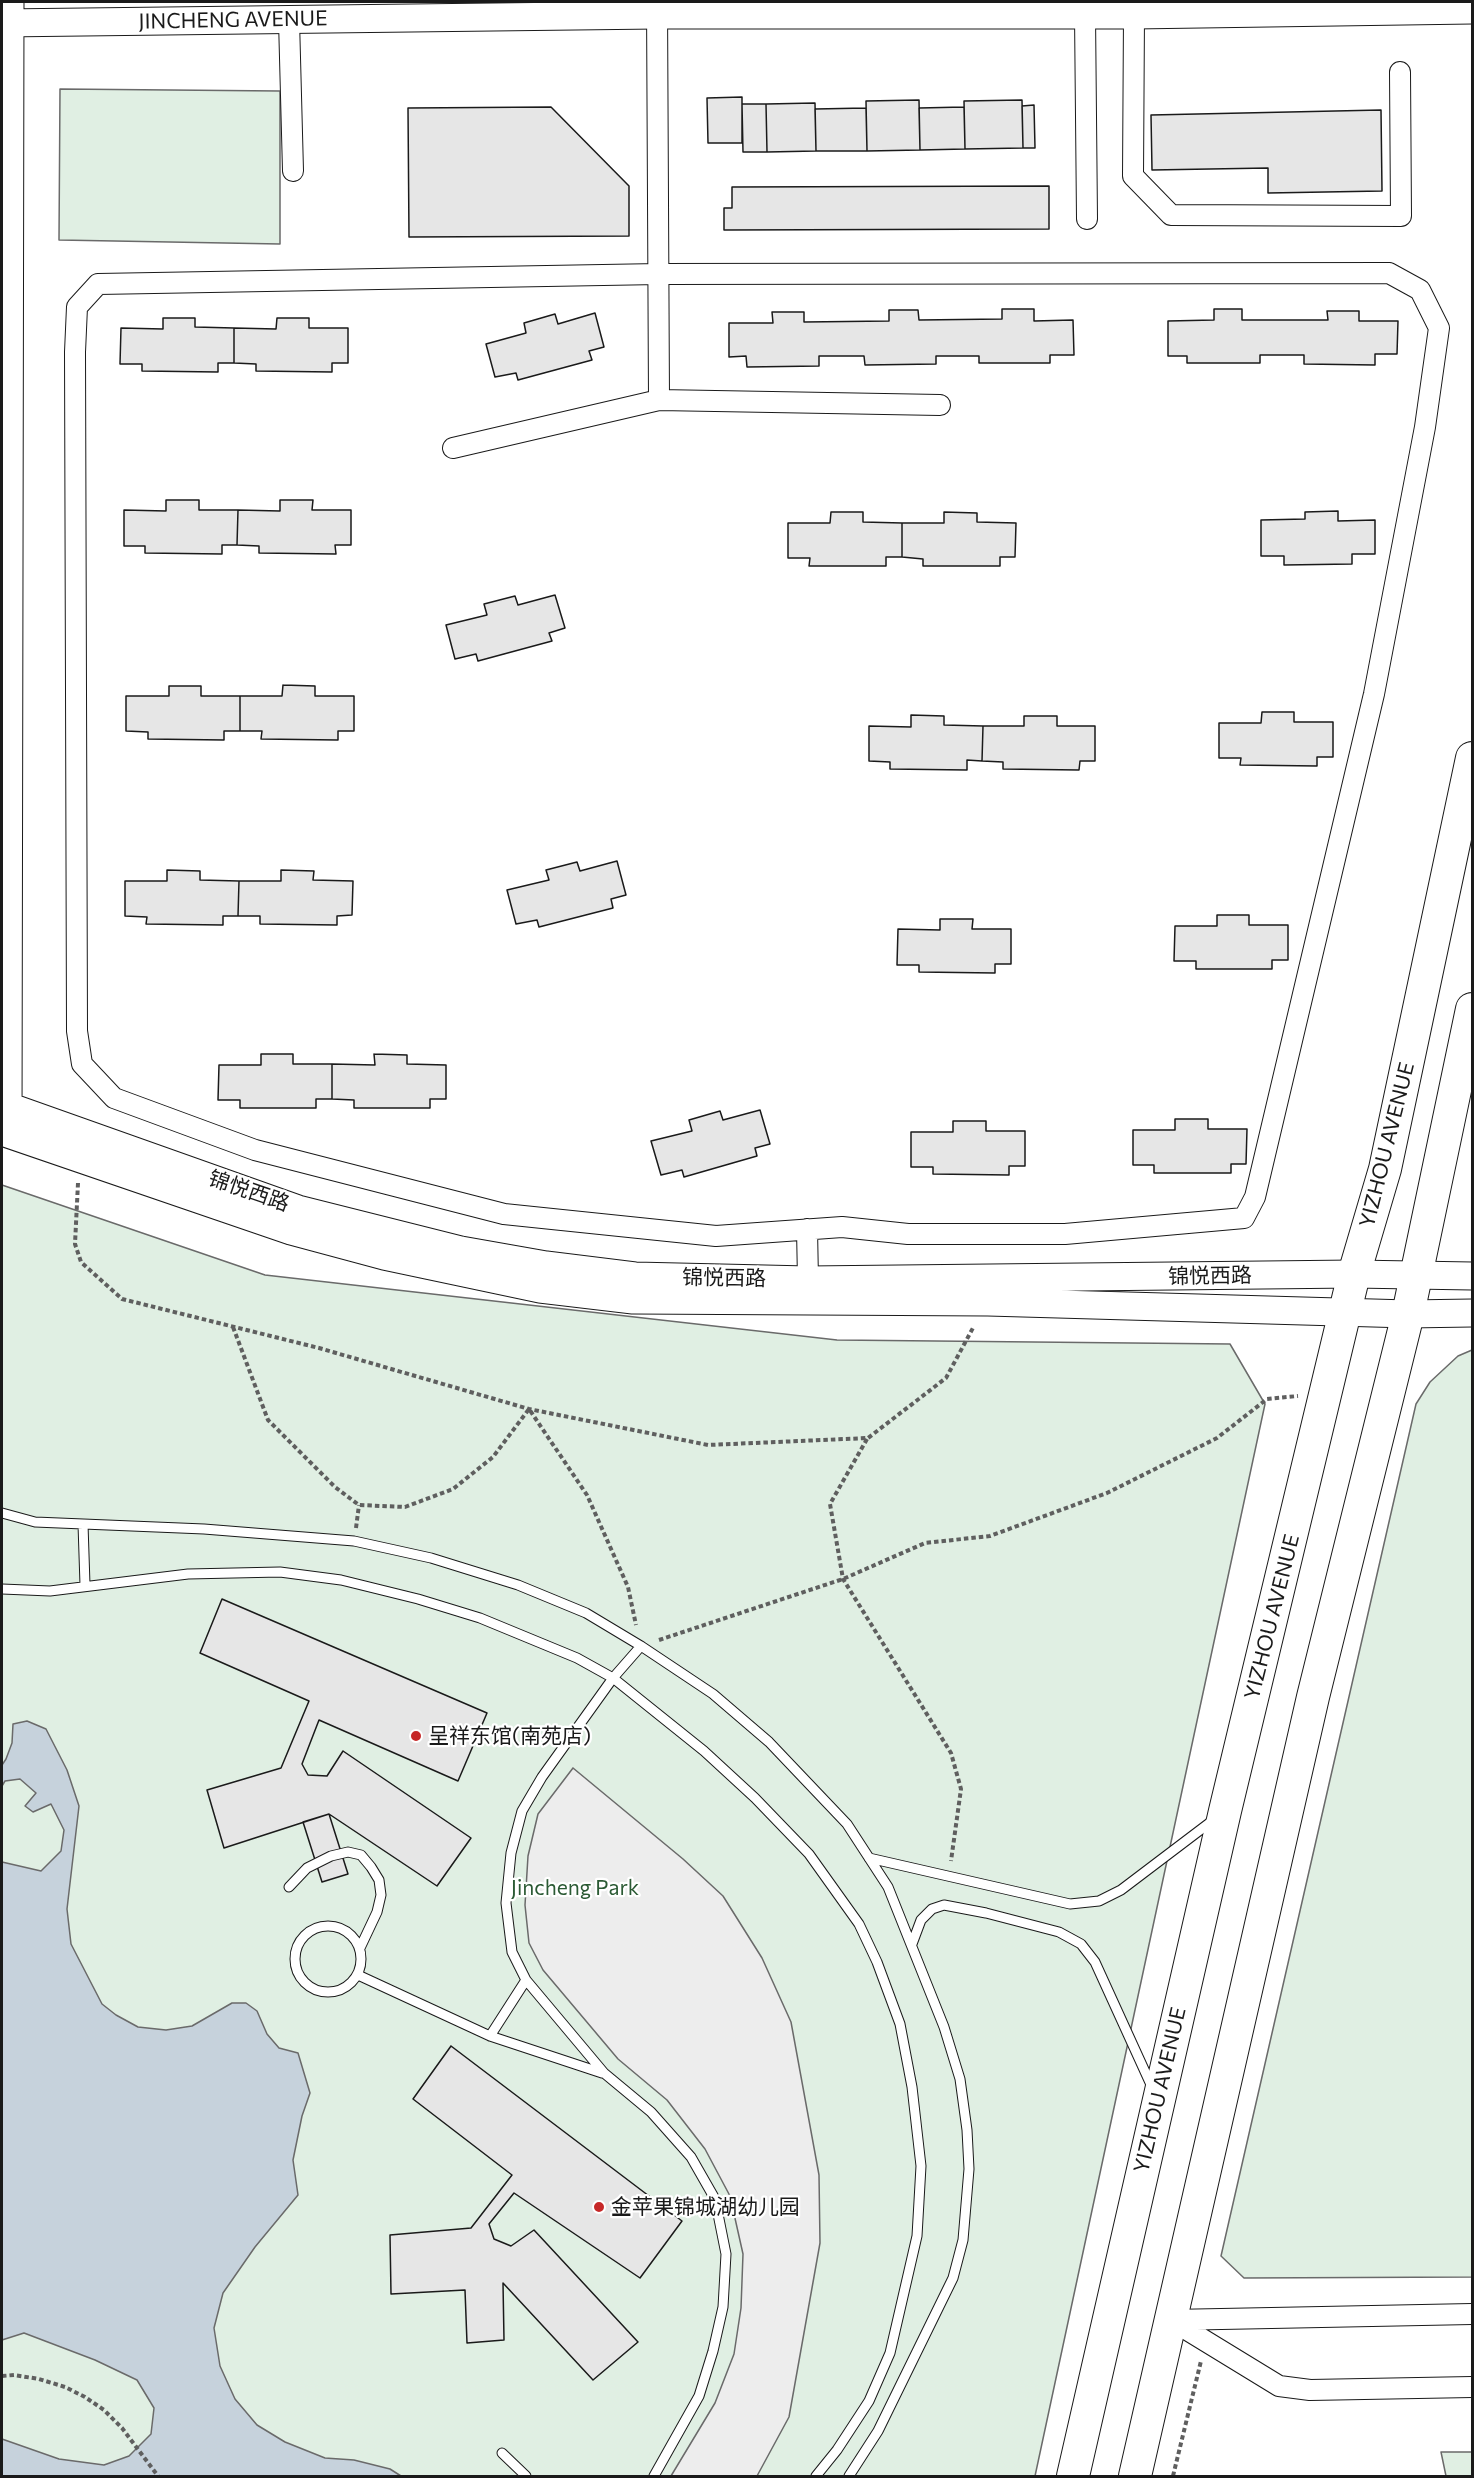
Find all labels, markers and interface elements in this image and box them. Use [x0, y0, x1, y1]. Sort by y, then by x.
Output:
street label: JINCHENG AVENUE [138, 6, 328, 34]
street label: YIZHOU AVENUE [1354, 1060, 1420, 1230]
street label: 锦悦西路 [205, 1165, 293, 1217]
street label: 锦悦西路 [1168, 1263, 1252, 1289]
street label: 锦悦西路 [682, 1265, 766, 1291]
street label: YIZHOU AVENUE [1239, 1532, 1305, 1702]
place label: 呈祥东馆(南苑店) [428, 1723, 591, 1749]
marker: 呈祥东馆(南苑店) [409, 1729, 423, 1743]
park label: Jincheng Park [511, 1875, 639, 1901]
street label: YIZHOU AVENUE [1129, 2005, 1191, 2175]
place label: 金苹果锦城湖幼儿园 [611, 2194, 800, 2220]
marker: 金苹果锦城湖幼儿园 [592, 2200, 606, 2214]

